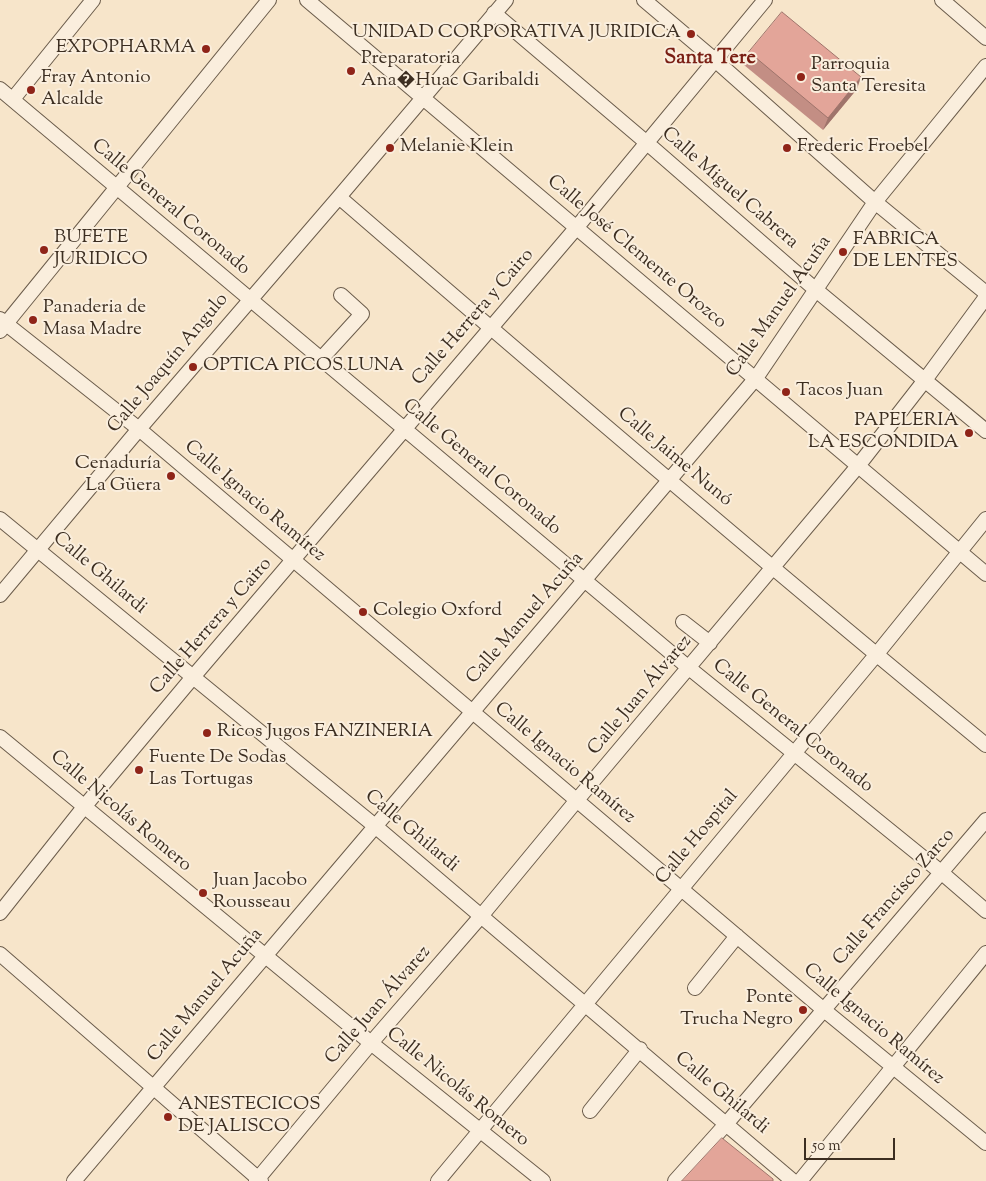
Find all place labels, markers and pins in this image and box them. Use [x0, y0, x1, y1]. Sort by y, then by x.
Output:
place label: UNIDAD CORPORATIVA JURIDICA [352, 23, 681, 45]
marker: UNIDAD CORPORATIVA JURIDICA [685, 28, 697, 40]
place label: EXPOPHARMA [56, 38, 196, 60]
marker: EXPOPHARMA [200, 43, 212, 55]
place label: Preparatoria Ana�Huac Garibaldi [361, 49, 539, 93]
place label: Parroquia Santa Teresita [811, 55, 926, 99]
marker: Preparatoria Ana�Huac Garibaldi [345, 65, 357, 77]
place label: Fray Antonio Alcalde [41, 68, 151, 112]
marker: Parroquia Santa Teresita [795, 71, 807, 83]
marker: Fray Antonio Alcalde [25, 84, 37, 96]
place label: Melanie Klein [400, 137, 514, 159]
place label: Frederic Froebel [797, 137, 929, 159]
marker: Melanie Klein [384, 142, 396, 154]
marker: Frederic Froebel [781, 142, 793, 154]
place label: BUFETE JURIDICO [54, 228, 148, 272]
place label: FABRICA DE LENTES [853, 230, 958, 274]
marker: BUFETE JURIDICO [38, 244, 50, 256]
marker: FABRICA DE LENTES [837, 246, 849, 258]
place label: Panaderia de Masa Madre [43, 298, 146, 342]
marker: Panaderia de Masa Madre [27, 314, 39, 326]
place label: OPTICA PICOS LUNA [203, 356, 404, 378]
marker: OPTICA PICOS LUNA [187, 361, 199, 373]
place label: Tacos Juan [796, 381, 883, 403]
marker: Tacos Juan [780, 386, 792, 398]
place label: PAPELERIA LA ESCONDIDA [808, 411, 959, 455]
marker: PAPELERIA LA ESCONDIDA [963, 427, 975, 439]
place label: Cenaduría La Güera [75, 454, 161, 498]
marker: Cenaduría La Güera [165, 470, 177, 482]
place label: Colegio Oxford [373, 601, 502, 623]
marker: Colegio Oxford [357, 606, 369, 618]
place label: Ricos Jugos FANZINERIA [217, 722, 433, 744]
marker: Ricos Jugos FANZINERIA [201, 727, 213, 739]
place label: Fuente De Sodas Las Tortugas [149, 748, 286, 792]
marker: Fuente De Sodas Las Tortugas [133, 764, 145, 776]
place label: Juan Jacobo Rousseau [213, 871, 307, 915]
marker: Juan Jacobo Rousseau [197, 887, 209, 899]
place label: Ponte Trucha Negro [680, 988, 793, 1032]
marker: Ponte Trucha Negro [797, 1004, 809, 1016]
place label: ANESTECICOS DE JALISCO [178, 1095, 321, 1139]
marker: ANESTECICOS DE JALISCO [162, 1111, 174, 1123]

